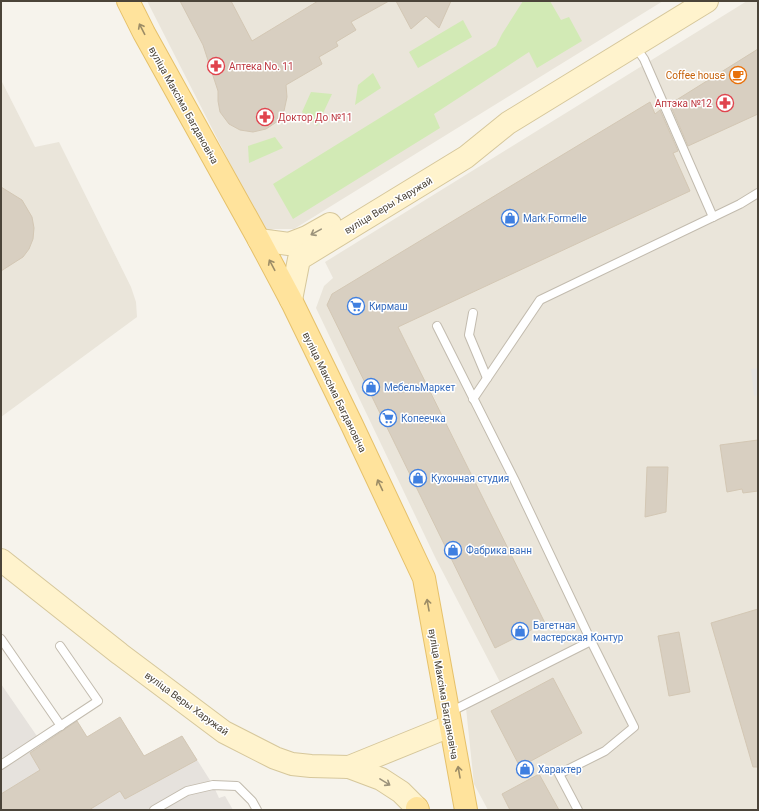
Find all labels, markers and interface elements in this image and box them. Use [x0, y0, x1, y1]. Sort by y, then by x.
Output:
one-way arrow [138, 23, 145, 35]
street label: вуліца Максіма Багдановіча [147, 45, 220, 166]
pharmacy icon: Аптека No. 11 [206, 56, 226, 76]
place label: Аптека No. 11 [229, 61, 294, 72]
cafe icon: Coffee house [728, 65, 748, 85]
place label: Coffee house [666, 70, 725, 81]
pharmacy icon: Аптэка №12 [715, 93, 735, 113]
place label: Аптэка №12 [655, 98, 712, 109]
pharmacy icon: Доктор До №11 [255, 107, 275, 127]
place label: Доктор До №11 [278, 112, 352, 123]
street label: вуліца Веры Харужай [342, 175, 434, 236]
shop icon: Mark Formelle [500, 208, 520, 228]
place label: Mark Formelle [523, 213, 587, 224]
one-way arrow [310, 228, 322, 236]
one-way arrow [268, 260, 276, 272]
supermarket icon: Кирмаш [346, 296, 366, 316]
place label: Кирмаш [369, 301, 408, 312]
street label: вуліца Максіма Багдановіча [301, 330, 369, 454]
shop icon: МебельМаркет [361, 377, 381, 397]
place label: МебельМаркет [384, 382, 455, 393]
supermarket icon: Копеечка [378, 408, 398, 428]
place label: Копеечка [401, 413, 446, 424]
shop icon: Кухонная студия [408, 468, 428, 488]
place label: Кухонная студия [431, 473, 509, 484]
one-way arrow [376, 480, 383, 492]
shop icon: Фабрика ванн [443, 540, 463, 560]
place label: Фабрика ванн [466, 544, 532, 556]
one-way arrow [424, 599, 432, 612]
place label: Багетная мастерская Контур [533, 620, 624, 643]
shop icon: Багетная мастерская Контур [510, 621, 530, 641]
street label: вуліца Максіма Багдановіча [427, 628, 460, 760]
street label: вуліца Веры Харужай [143, 669, 231, 738]
shop icon: Характер [515, 759, 535, 779]
place label: Характер [538, 764, 582, 775]
one-way arrow [454, 766, 462, 779]
one-way arrow [379, 778, 390, 786]

